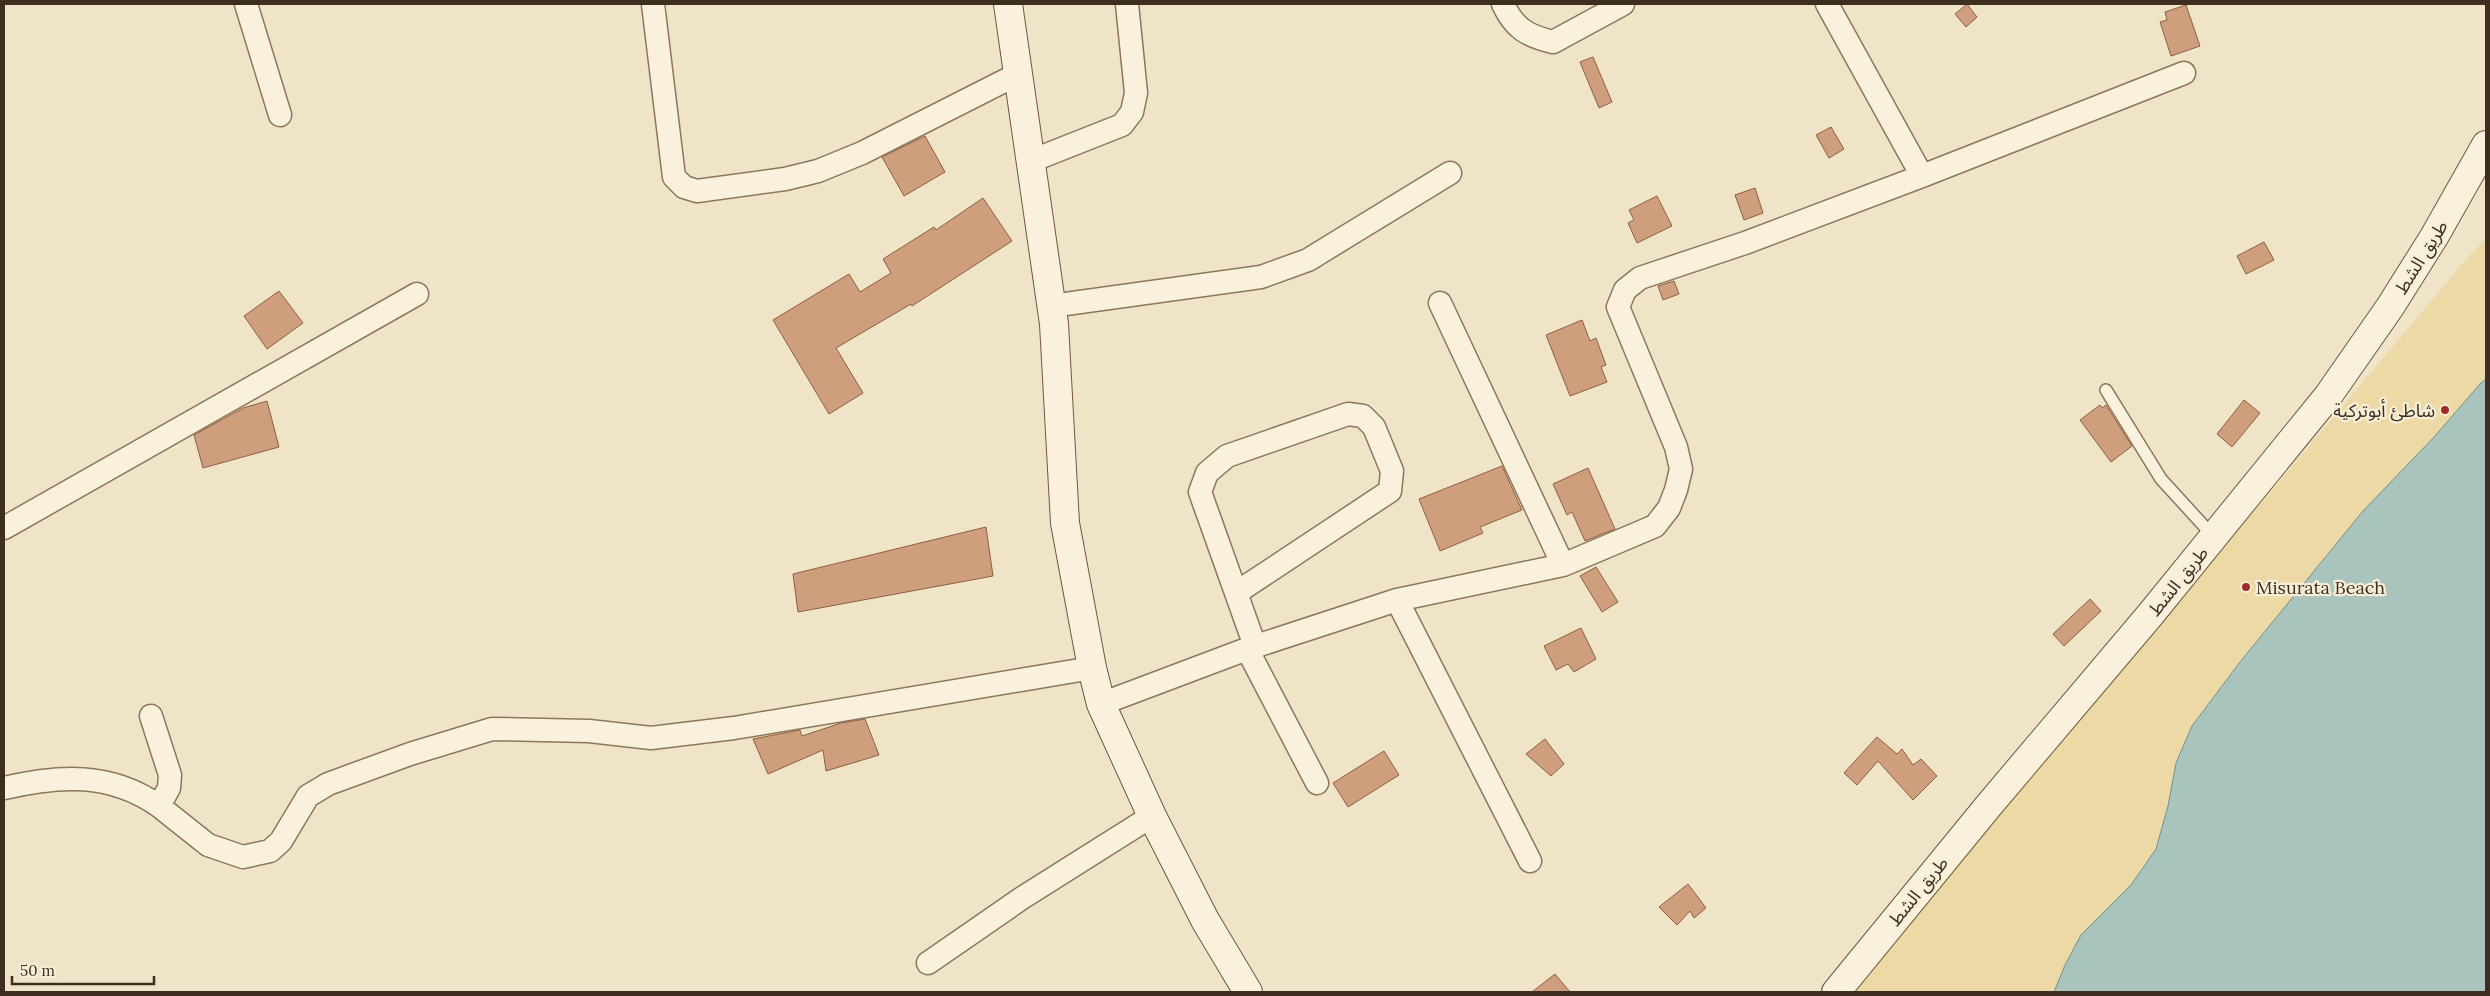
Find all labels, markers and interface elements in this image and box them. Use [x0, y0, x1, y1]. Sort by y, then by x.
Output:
street label: طريق الشط [2389, 216, 2453, 298]
place label: شاطئ أبوتركية [2333, 399, 2435, 422]
marker: شاطئ أبوتركية [2439, 404, 2451, 416]
street label: طريق الشط [2143, 542, 2213, 620]
place label: Misurata Beach [2256, 576, 2385, 599]
marker: Misurata Beach [2240, 581, 2252, 593]
street label: طريق الشط [1883, 852, 1953, 930]
scale bar [12, 954, 155, 986]
text: 50 m [20, 961, 55, 980]

